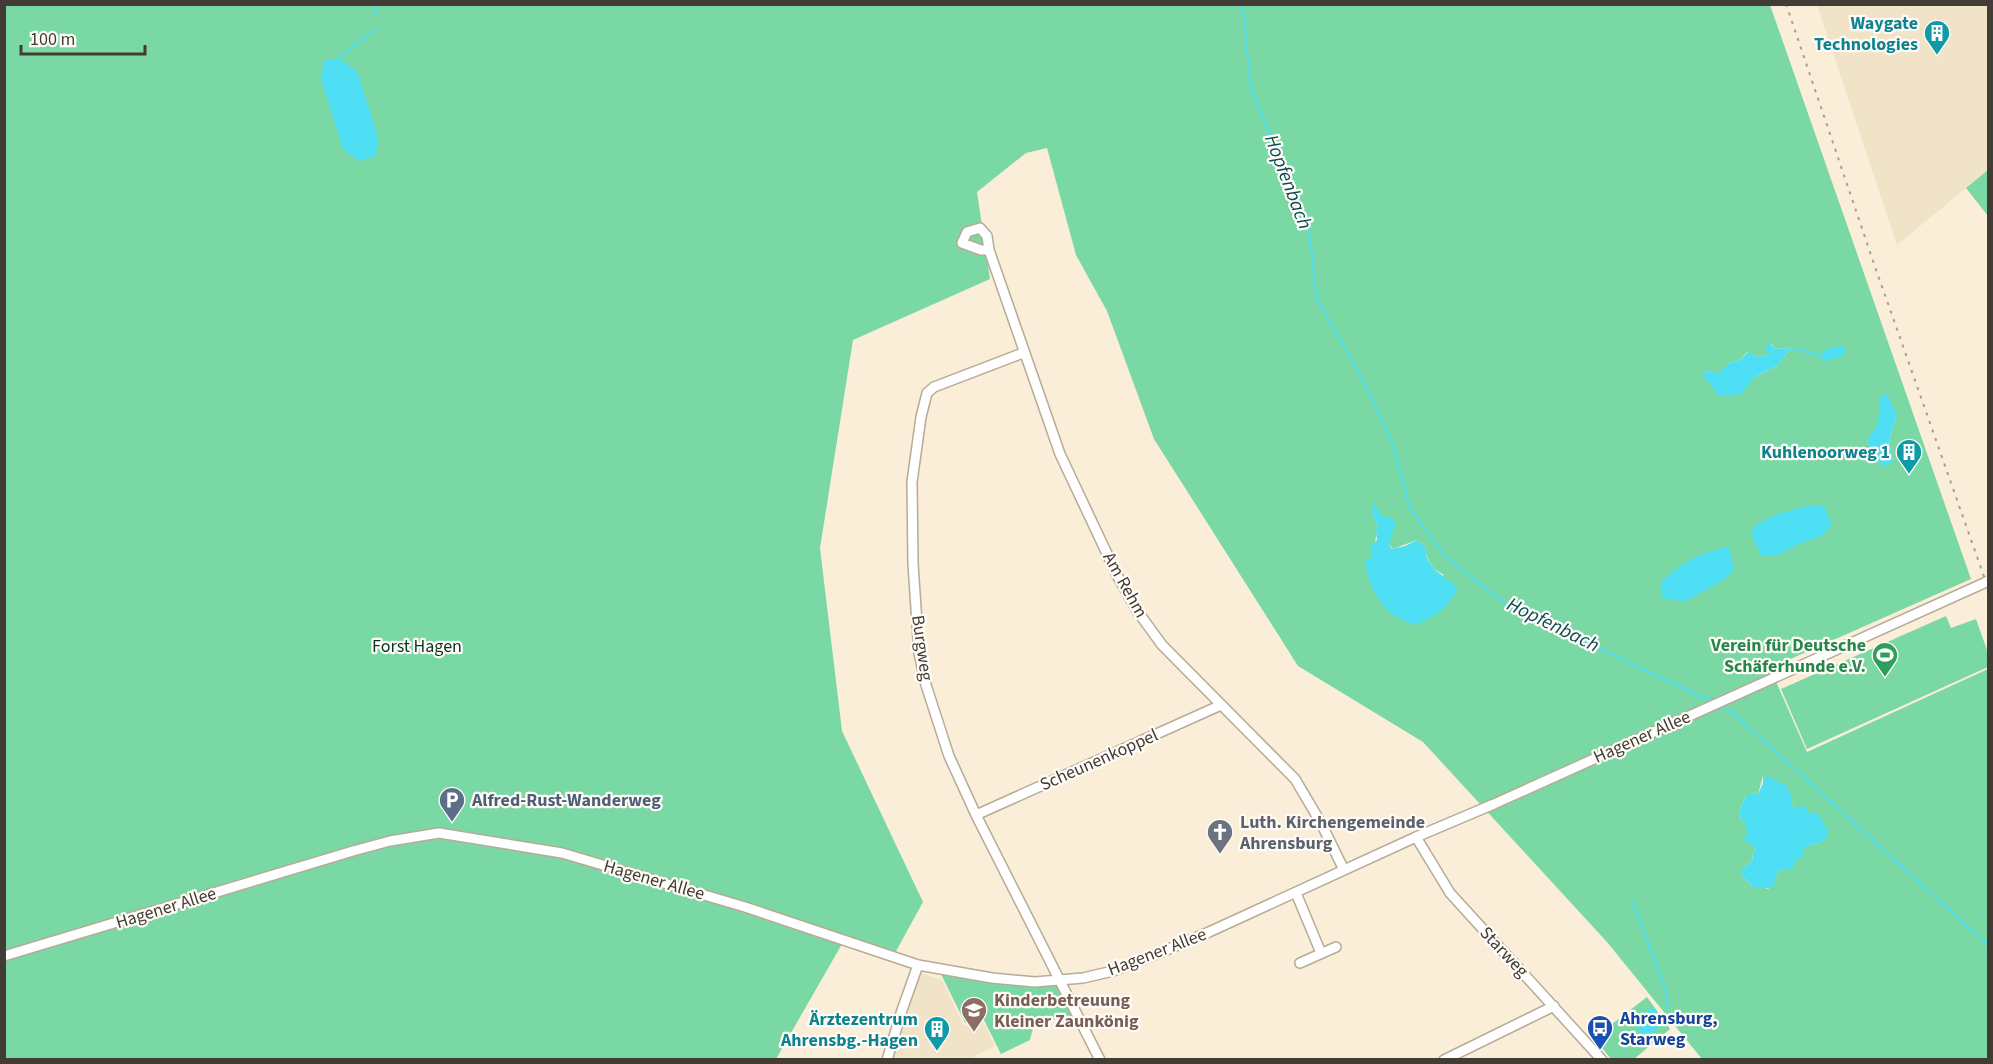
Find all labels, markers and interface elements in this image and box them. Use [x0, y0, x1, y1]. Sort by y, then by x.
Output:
place label: Waygate Technologies [1814, 11, 1918, 57]
scale bar [21, 18, 146, 56]
building icon: Waygate Technologies [1922, 18, 1952, 56]
text: 100 m [30, 27, 75, 52]
water label: Hopfenbach [1257, 130, 1319, 234]
building icon: Kuhlenoorweg 1 [1894, 437, 1924, 475]
place label: Kuhlenoorweg 1 [1761, 440, 1890, 465]
street label: Am Rehm [1097, 547, 1153, 623]
water label: Hopfenbach [1502, 591, 1604, 659]
street label: Burgweg [905, 614, 939, 682]
place label: Verein für Deutsche Schäferhunde e.V. [1710, 633, 1866, 679]
park label: Forst Hagen [372, 634, 462, 659]
sports icon: Verein für Deutsche Schäferhunde e.V. [1870, 640, 1900, 678]
street label: Hagener Allee [1589, 704, 1695, 770]
street label: Scheunenkoppel [1036, 723, 1162, 797]
parking icon: Alfred-Rust-Wanderweg [437, 785, 467, 823]
place label: Alfred-Rust-Wanderweg [471, 788, 661, 813]
place label: Luth. Kirchengemeinde Ahrensburg [1239, 810, 1425, 856]
church icon: Luth. Kirchengemeinde Ahrensburg [1205, 817, 1235, 855]
street label: Hagener Allee [601, 854, 707, 906]
street label: Hagener Allee [113, 881, 219, 935]
street label: Starweg [1474, 921, 1534, 983]
street label: Hagener Allee [1104, 922, 1210, 982]
place label: Kinderbetreuung Kleiner Zaunkönig [994, 988, 1139, 1034]
school or university icon: Kinderbetreuung Kleiner Zaunkönig [959, 995, 989, 1033]
place label: Ahrensburg, Starweg [1619, 1006, 1718, 1052]
place label: Ärztezentrum Ahrensbg.-Hagen [780, 1007, 918, 1053]
bus stop icon: Ahrensburg, Starweg [1585, 1013, 1615, 1051]
building icon: Ärztezentrum Ahrensbg.-Hagen [922, 1014, 952, 1052]

